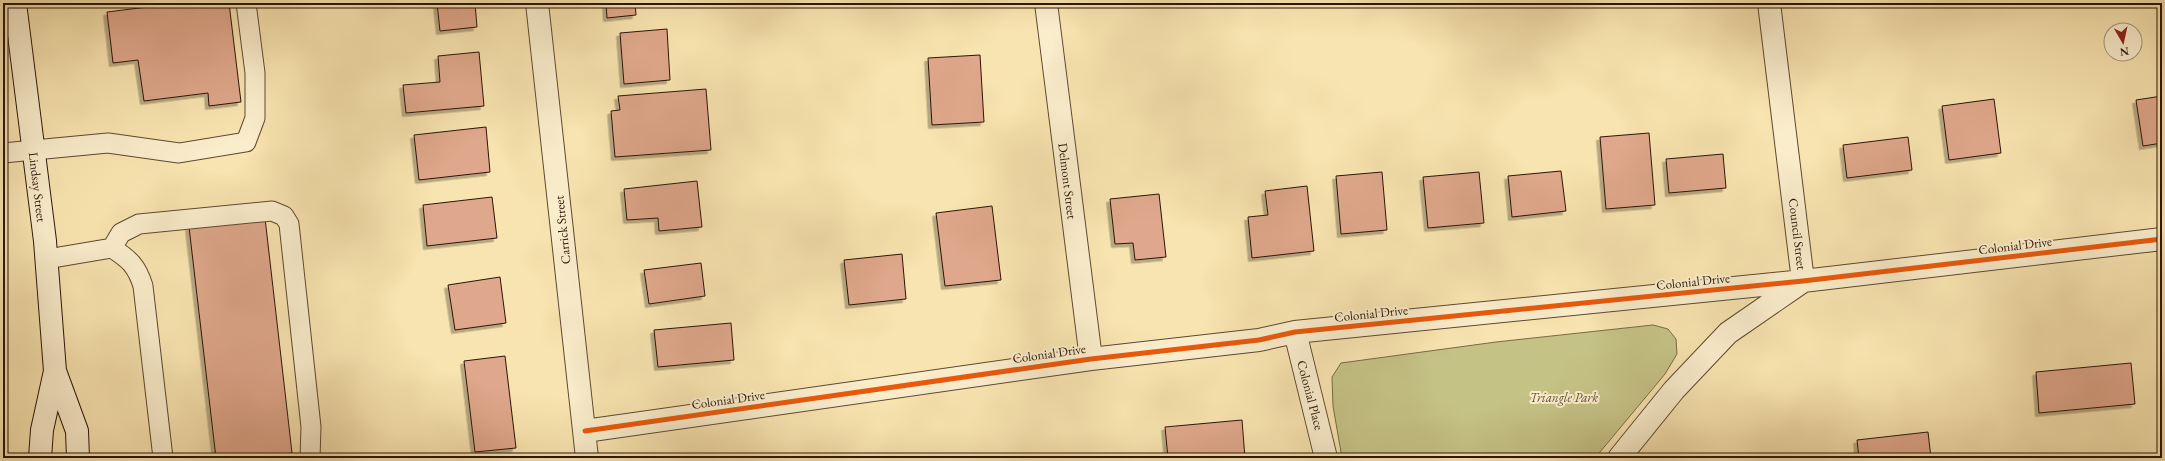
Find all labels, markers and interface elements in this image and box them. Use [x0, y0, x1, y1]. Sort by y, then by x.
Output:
north arrow [2103, 22, 2143, 62]
text: N [2119, 44, 2130, 60]
street label: Delmont Street [1054, 142, 1081, 220]
street label: Lindsay Street [25, 151, 50, 223]
street label: Carrick Street [550, 195, 575, 265]
street label: Council Street [1785, 197, 1810, 271]
street label: Colonial Drive [1977, 233, 2053, 258]
street label: Colonial Drive [1655, 269, 1731, 294]
street label: Colonial Drive [1333, 301, 1409, 326]
street label: Colonial Drive [1011, 340, 1087, 367]
street label: Colonial Place [1293, 358, 1328, 432]
street label: Colonial Drive [690, 386, 766, 413]
park label: Triangle Park [1530, 389, 1598, 406]

